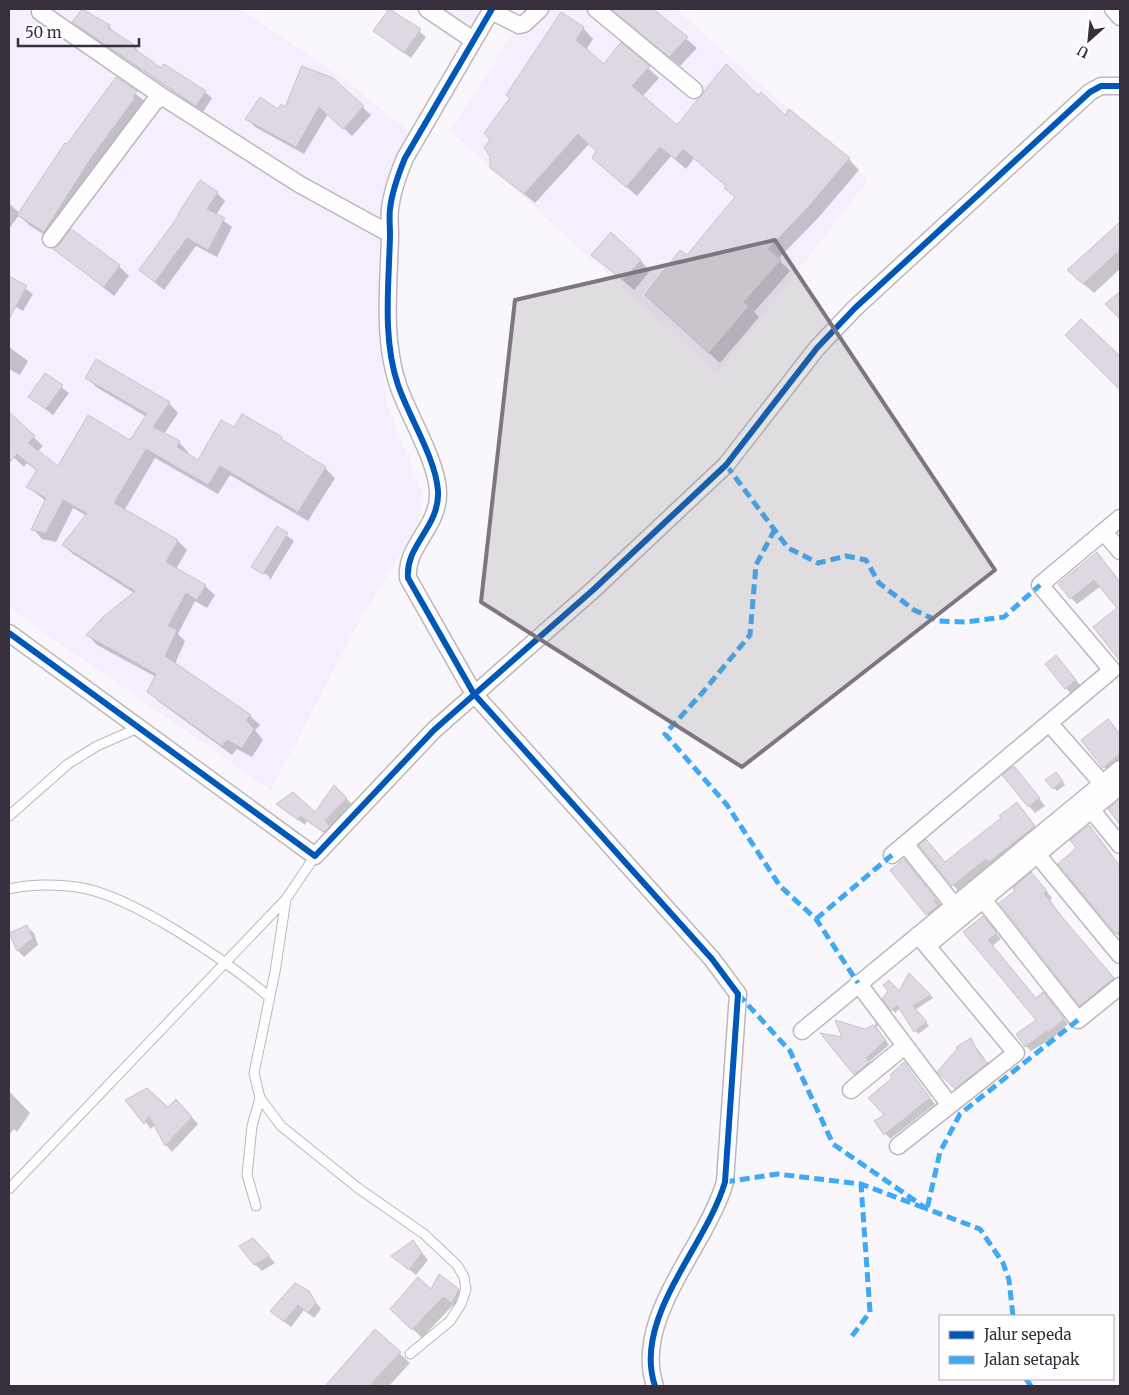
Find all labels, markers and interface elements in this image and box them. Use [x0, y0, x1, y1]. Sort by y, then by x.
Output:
scale bar [18, 15, 139, 47]
north arrow [1064, 15, 1114, 65]
text: 50 m [25, 23, 62, 42]
text: U [1074, 41, 1092, 62]
legend [939, 1315, 1114, 1380]
text: Jalur sepeda [983, 1325, 1071, 1344]
text: Jalan setapak [983, 1350, 1080, 1369]

